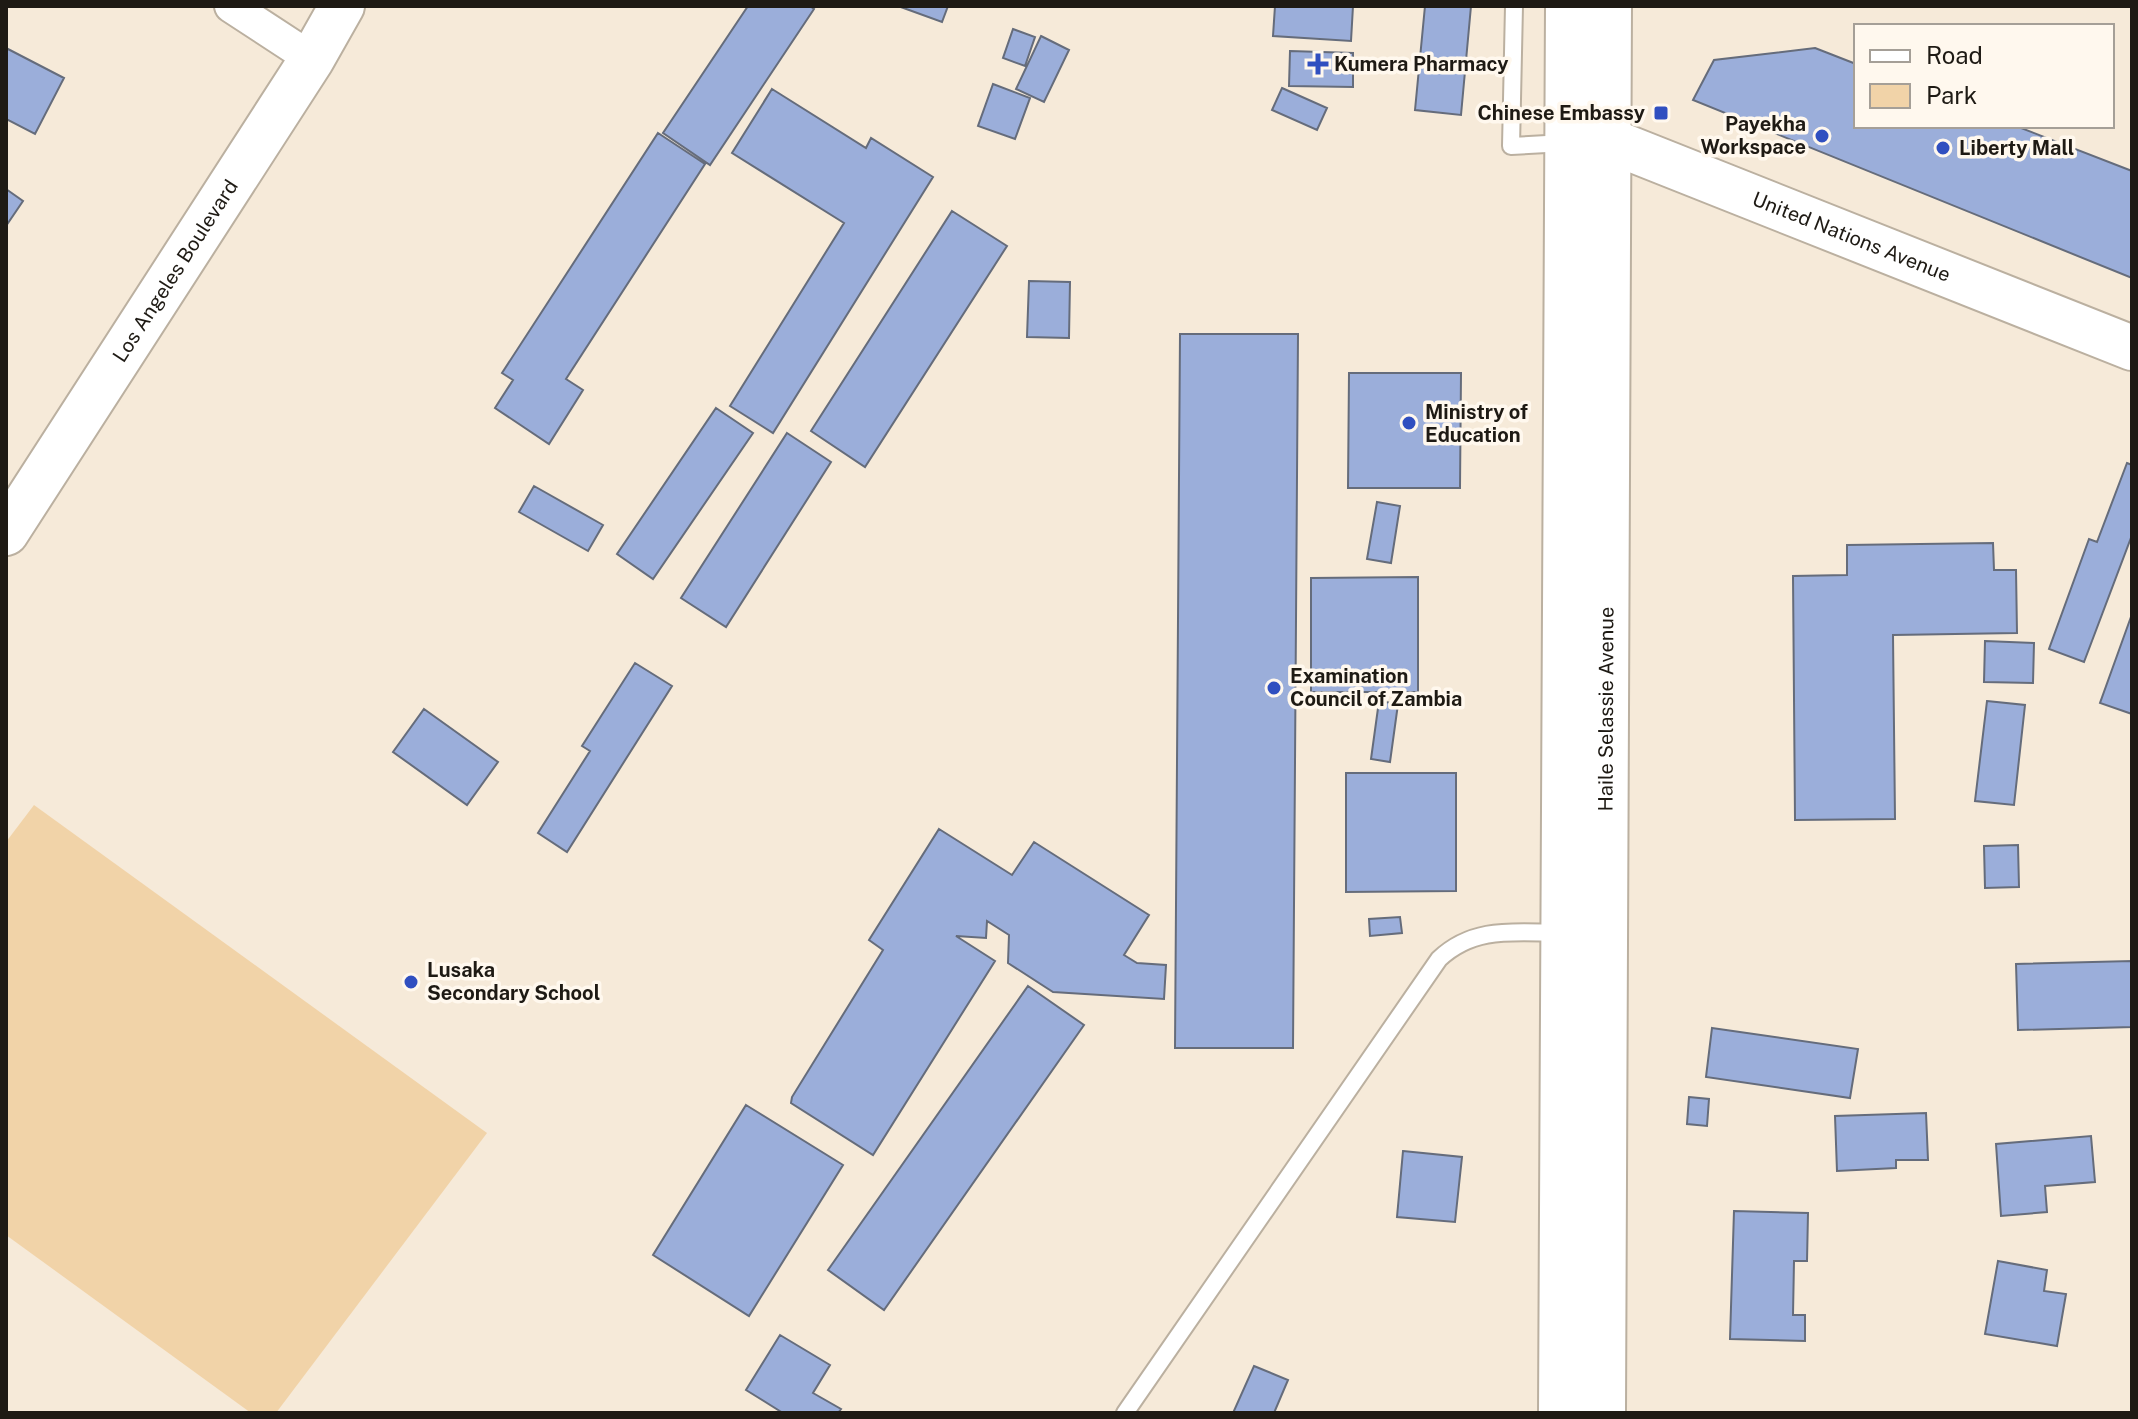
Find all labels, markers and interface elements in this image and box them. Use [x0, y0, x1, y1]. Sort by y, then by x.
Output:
legend [1854, 24, 2114, 128]
text: Road [1926, 41, 1983, 69]
place label: Kumera Pharmacy [1334, 52, 1508, 76]
marker: Kumera Pharmacy [1309, 55, 1327, 73]
text: Park [1926, 81, 1977, 109]
place label: Chinese Embassy [1477, 101, 1645, 125]
marker: Chinese Embassy [1652, 104, 1670, 122]
place label: Payekha Workspace [1700, 112, 1806, 159]
marker: Payekha Workspace [1813, 127, 1831, 145]
place label: Liberty Mall [1959, 136, 2074, 160]
marker: Liberty Mall [1934, 139, 1952, 157]
street label: Los Angeles Boulevard [108, 175, 243, 366]
street label: United Nations Avenue [1749, 187, 1954, 287]
place label: Ministry of Education [1425, 400, 1528, 447]
marker: Ministry of Education [1400, 414, 1418, 432]
street label: Haile Selassie Avenue [1594, 607, 1618, 811]
place label: Examination Council of Zambia [1290, 664, 1462, 711]
marker: Examination Council of Zambia [1265, 679, 1283, 697]
place label: Lusaka Secondary School [427, 958, 600, 1005]
marker: Lusaka Secondary School [402, 973, 420, 991]

